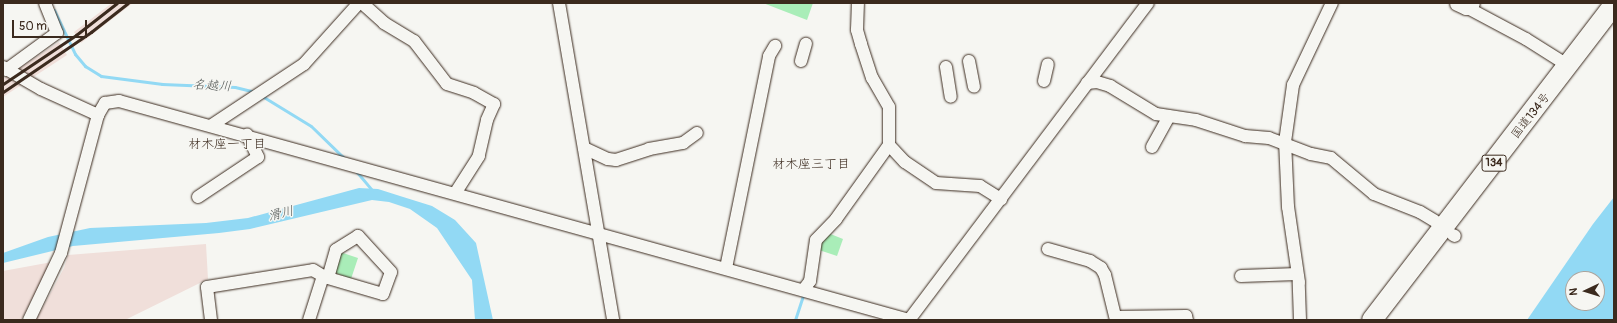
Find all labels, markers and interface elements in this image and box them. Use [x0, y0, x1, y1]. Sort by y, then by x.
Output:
scale bar [14, 12, 89, 38]
text: 50 m [19, 19, 47, 34]
water label: 名越川 [192, 77, 232, 95]
street label: 国道134号 [1509, 90, 1553, 142]
district label: 材木座一丁目 [188, 136, 266, 152]
road number: 134 [1481, 154, 1507, 172]
district label: 材木座三丁目 [772, 156, 850, 172]
water label: 滑川 [266, 203, 296, 225]
north arrow [1565, 271, 1605, 311]
text: N [1567, 288, 1580, 296]

